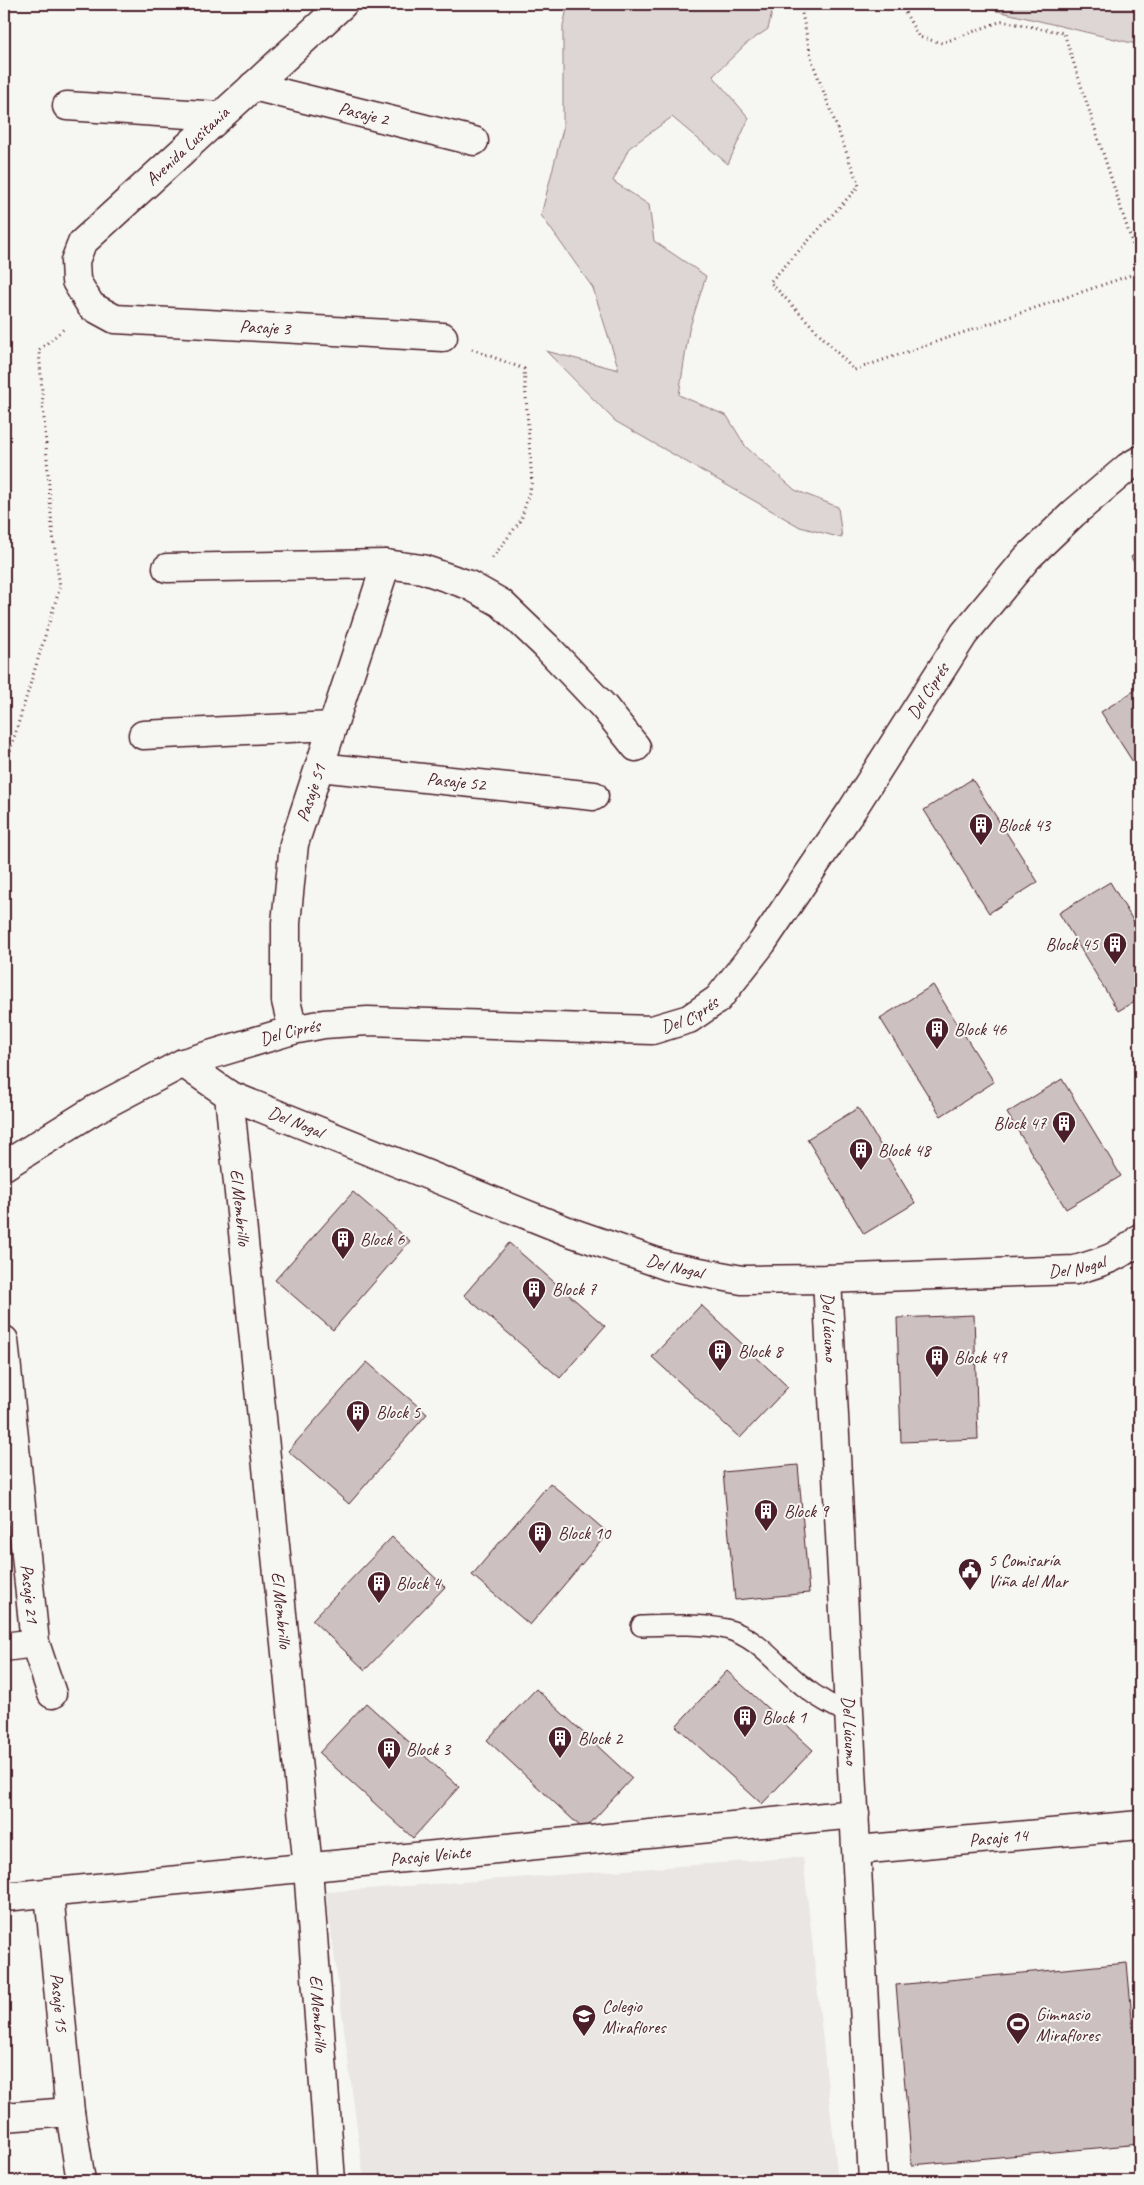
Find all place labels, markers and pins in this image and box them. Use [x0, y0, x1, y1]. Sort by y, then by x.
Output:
building icon: Block 43 [968, 812, 994, 846]
place label: Block 43 [998, 814, 1052, 836]
building icon: Block 45 [1102, 931, 1128, 965]
place label: Block 45 [1046, 933, 1099, 955]
building icon: Block 46 [924, 1016, 950, 1050]
place label: Block 46 [954, 1018, 1007, 1040]
building icon: Block 47 [1051, 1110, 1077, 1144]
place label: Block 47 [994, 1112, 1047, 1134]
building icon: Block 48 [848, 1137, 874, 1171]
place label: Block 48 [878, 1139, 932, 1161]
building icon: Block 6 [330, 1226, 356, 1260]
place label: Block 6 [360, 1228, 405, 1250]
building icon: Block 7 [521, 1276, 547, 1310]
place label: Block 7 [552, 1278, 597, 1300]
building icon: Block 8 [707, 1338, 733, 1372]
place label: Block 8 [738, 1340, 784, 1362]
building icon: Block 49 [924, 1344, 950, 1378]
place label: Block 49 [954, 1346, 1008, 1368]
building icon: Block 5 [345, 1399, 371, 1433]
place label: Block 5 [376, 1401, 421, 1423]
building icon: Block 9 [753, 1498, 779, 1532]
place label: Block 9 [784, 1500, 830, 1522]
building icon: Block 10 [527, 1520, 553, 1554]
place label: Block 10 [558, 1522, 612, 1544]
place label: 5 Comisaría Viña del Mar [988, 1549, 1069, 1592]
public building icon: 5 Comisaría Viña del Mar [957, 1557, 983, 1591]
building icon: Block 4 [366, 1570, 392, 1604]
place label: Block 4 [396, 1572, 442, 1594]
building icon: Block 1 [732, 1704, 758, 1738]
place label: Block 1 [762, 1706, 807, 1728]
building icon: Block 2 [547, 1725, 573, 1759]
place label: Block 2 [578, 1727, 624, 1749]
building icon: Block 3 [376, 1736, 402, 1770]
place label: Block 3 [406, 1738, 452, 1760]
place label: Colegio Miraflores [602, 1995, 667, 2038]
school or university icon: Colegio Miraflores [571, 2003, 597, 2037]
place label: Gimnasio Miraflores [1036, 2003, 1101, 2046]
sports icon: Gimnasio Miraflores [1005, 2011, 1031, 2045]

